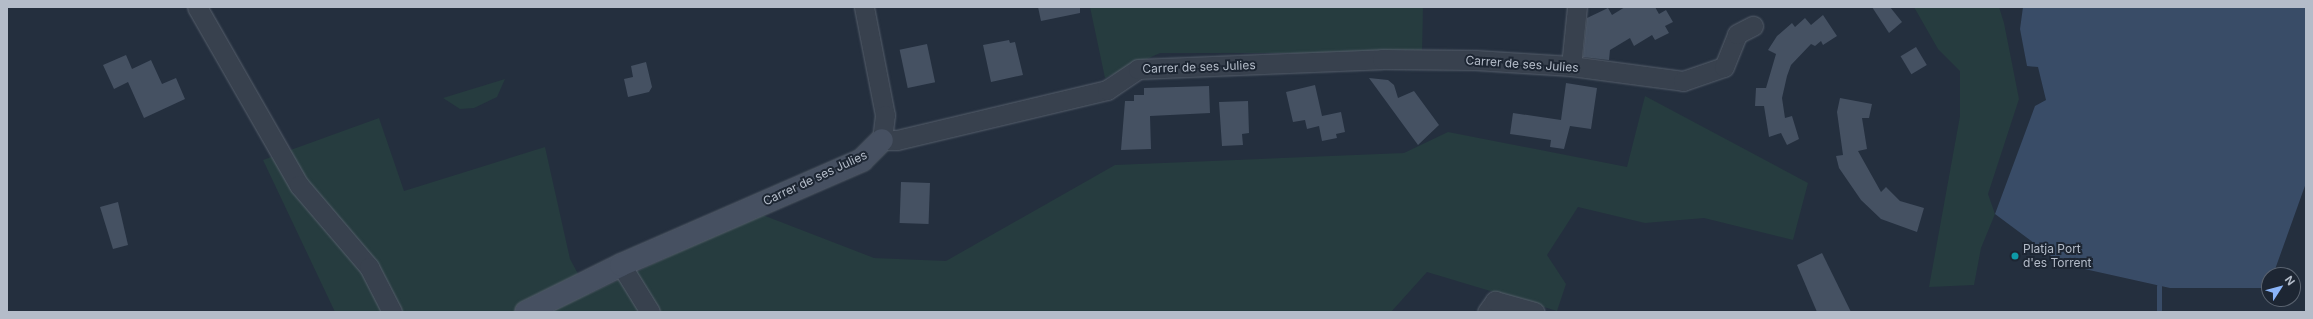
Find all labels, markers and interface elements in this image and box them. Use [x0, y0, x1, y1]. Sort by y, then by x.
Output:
street label: Carrer de ses Julies [1465, 53, 1579, 75]
street label: Carrer de ses Julies [1142, 58, 1256, 76]
street label: Carrer de ses Julies [761, 148, 869, 208]
place label: Platja Port d'es Torrent [2023, 242, 2092, 270]
marker: Platja Port d'es Torrent [2010, 251, 2020, 261]
north arrow [2261, 267, 2301, 307]
text: N [2282, 273, 2298, 288]

